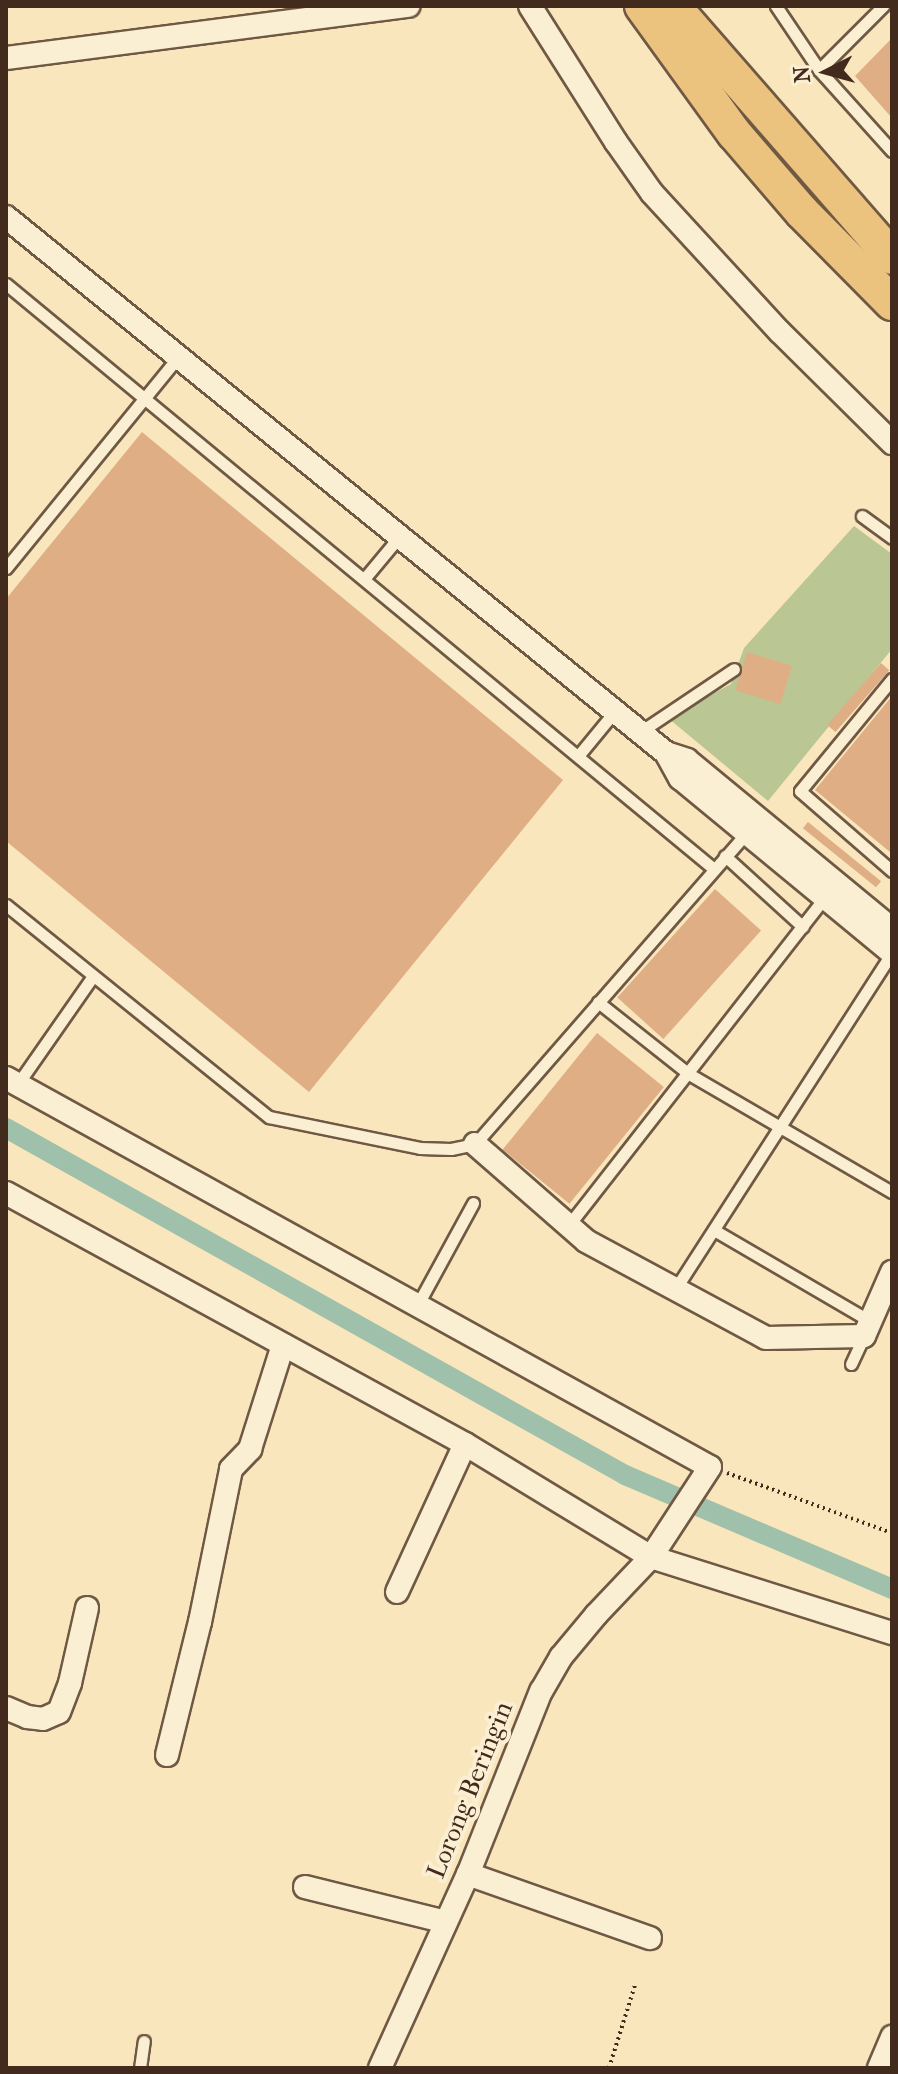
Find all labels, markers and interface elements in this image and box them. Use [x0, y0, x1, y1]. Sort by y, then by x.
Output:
north arrow [786, 32, 866, 112]
text: N [788, 65, 816, 84]
street label: Lorong Beringin [420, 1697, 520, 1883]

